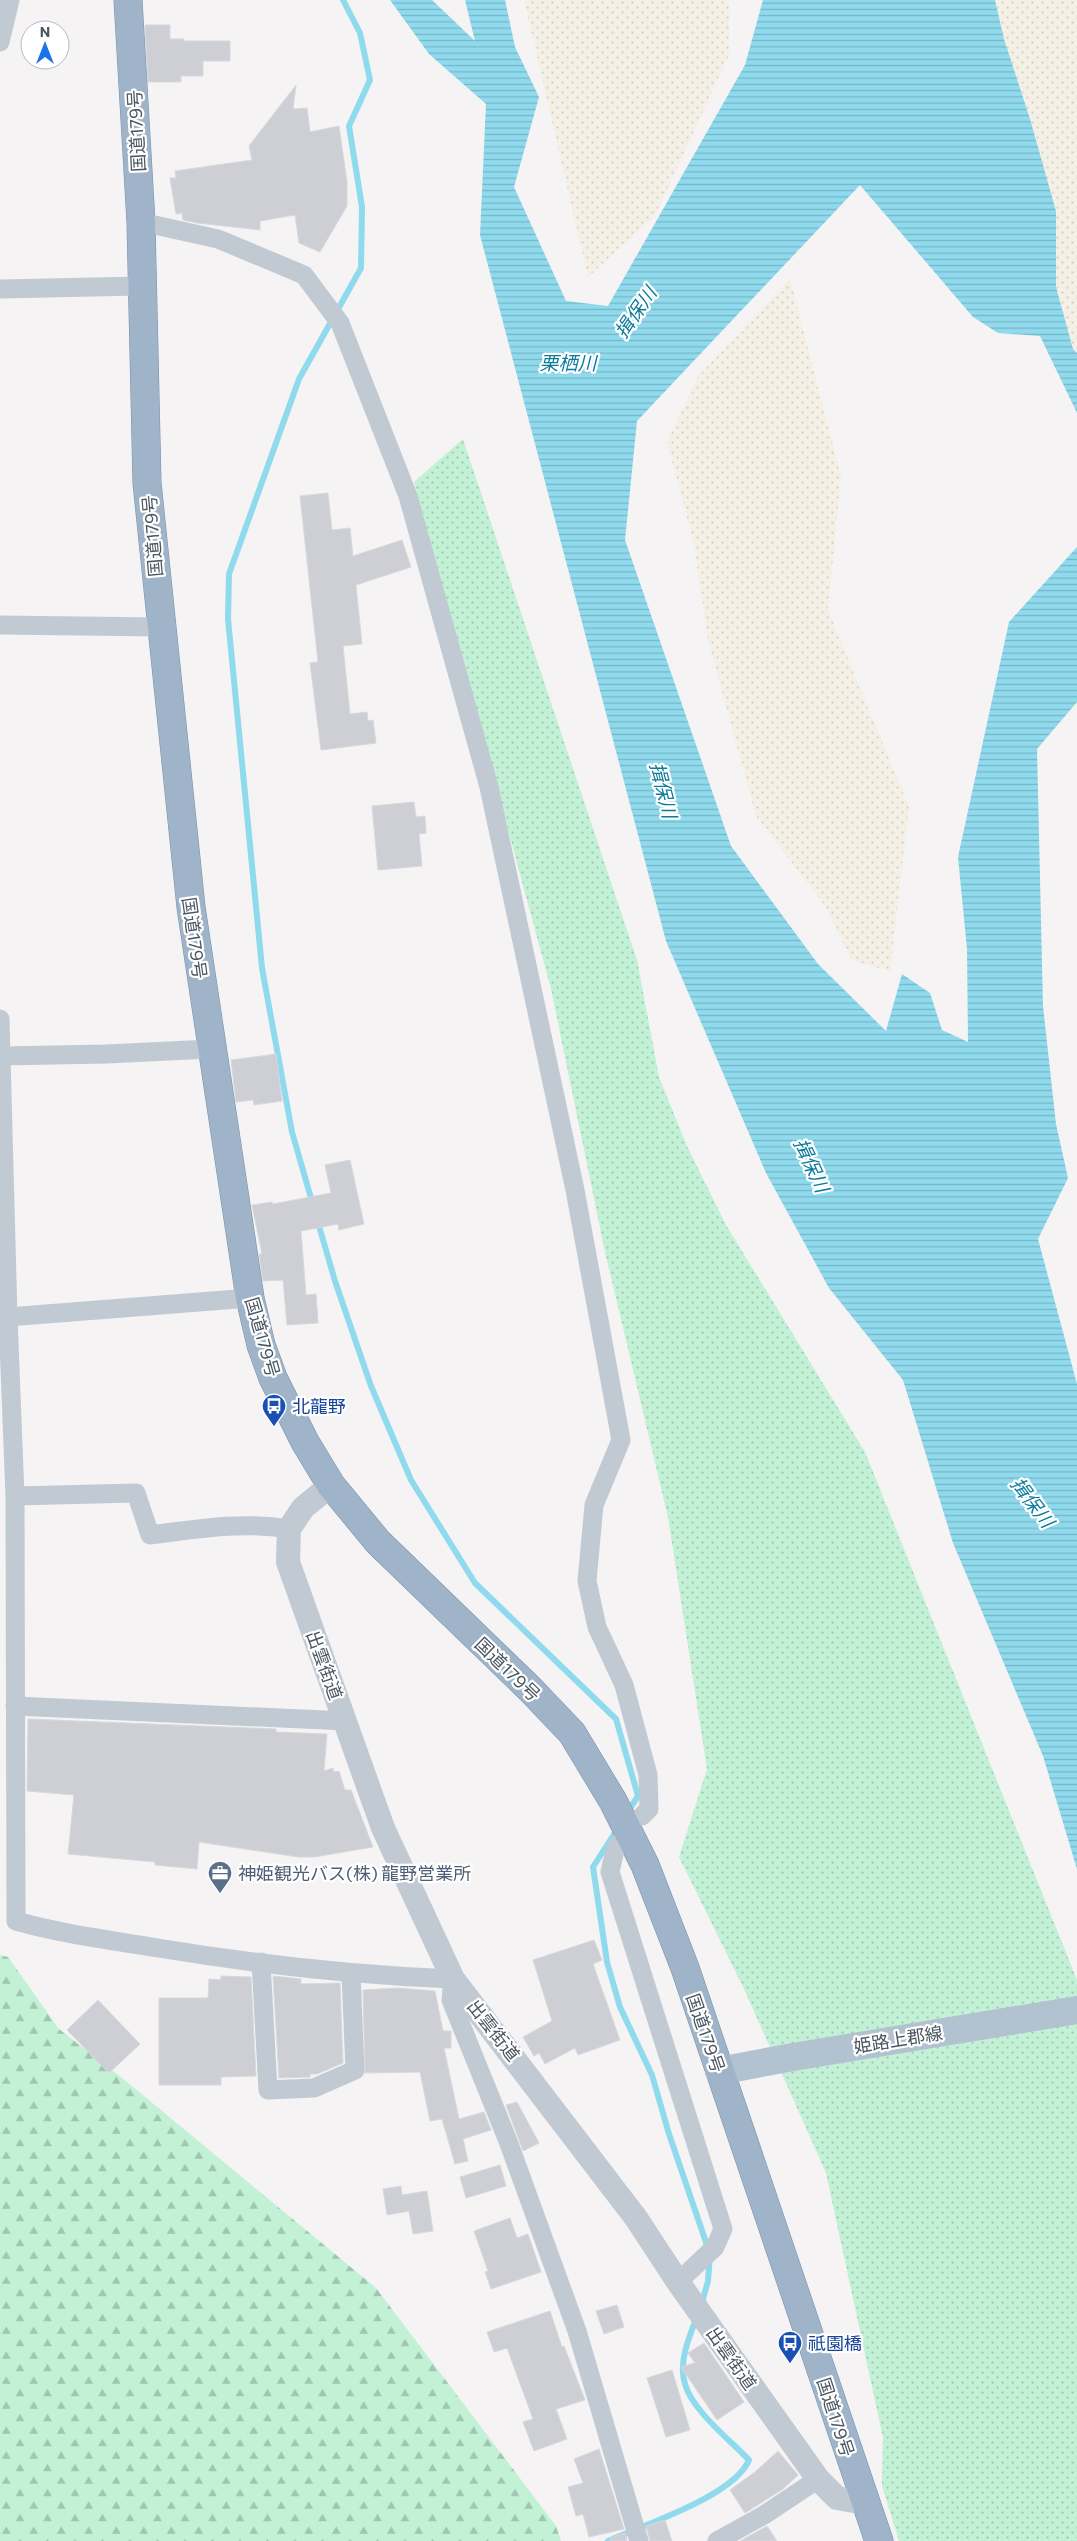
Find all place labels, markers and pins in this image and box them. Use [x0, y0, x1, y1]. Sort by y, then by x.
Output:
bus stop icon: 北龍野 [261, 1393, 287, 1427]
place label: 北龍野 [292, 1395, 346, 1417]
office icon: 神姫観光バス(株) 龍野営業所 [207, 1860, 233, 1894]
place label: 神姫観光バス(株) 龍野営業所 [238, 1862, 471, 1884]
bus stop icon: 祇園橋 [777, 2330, 803, 2364]
place label: 祇園橋 [808, 2332, 862, 2354]

